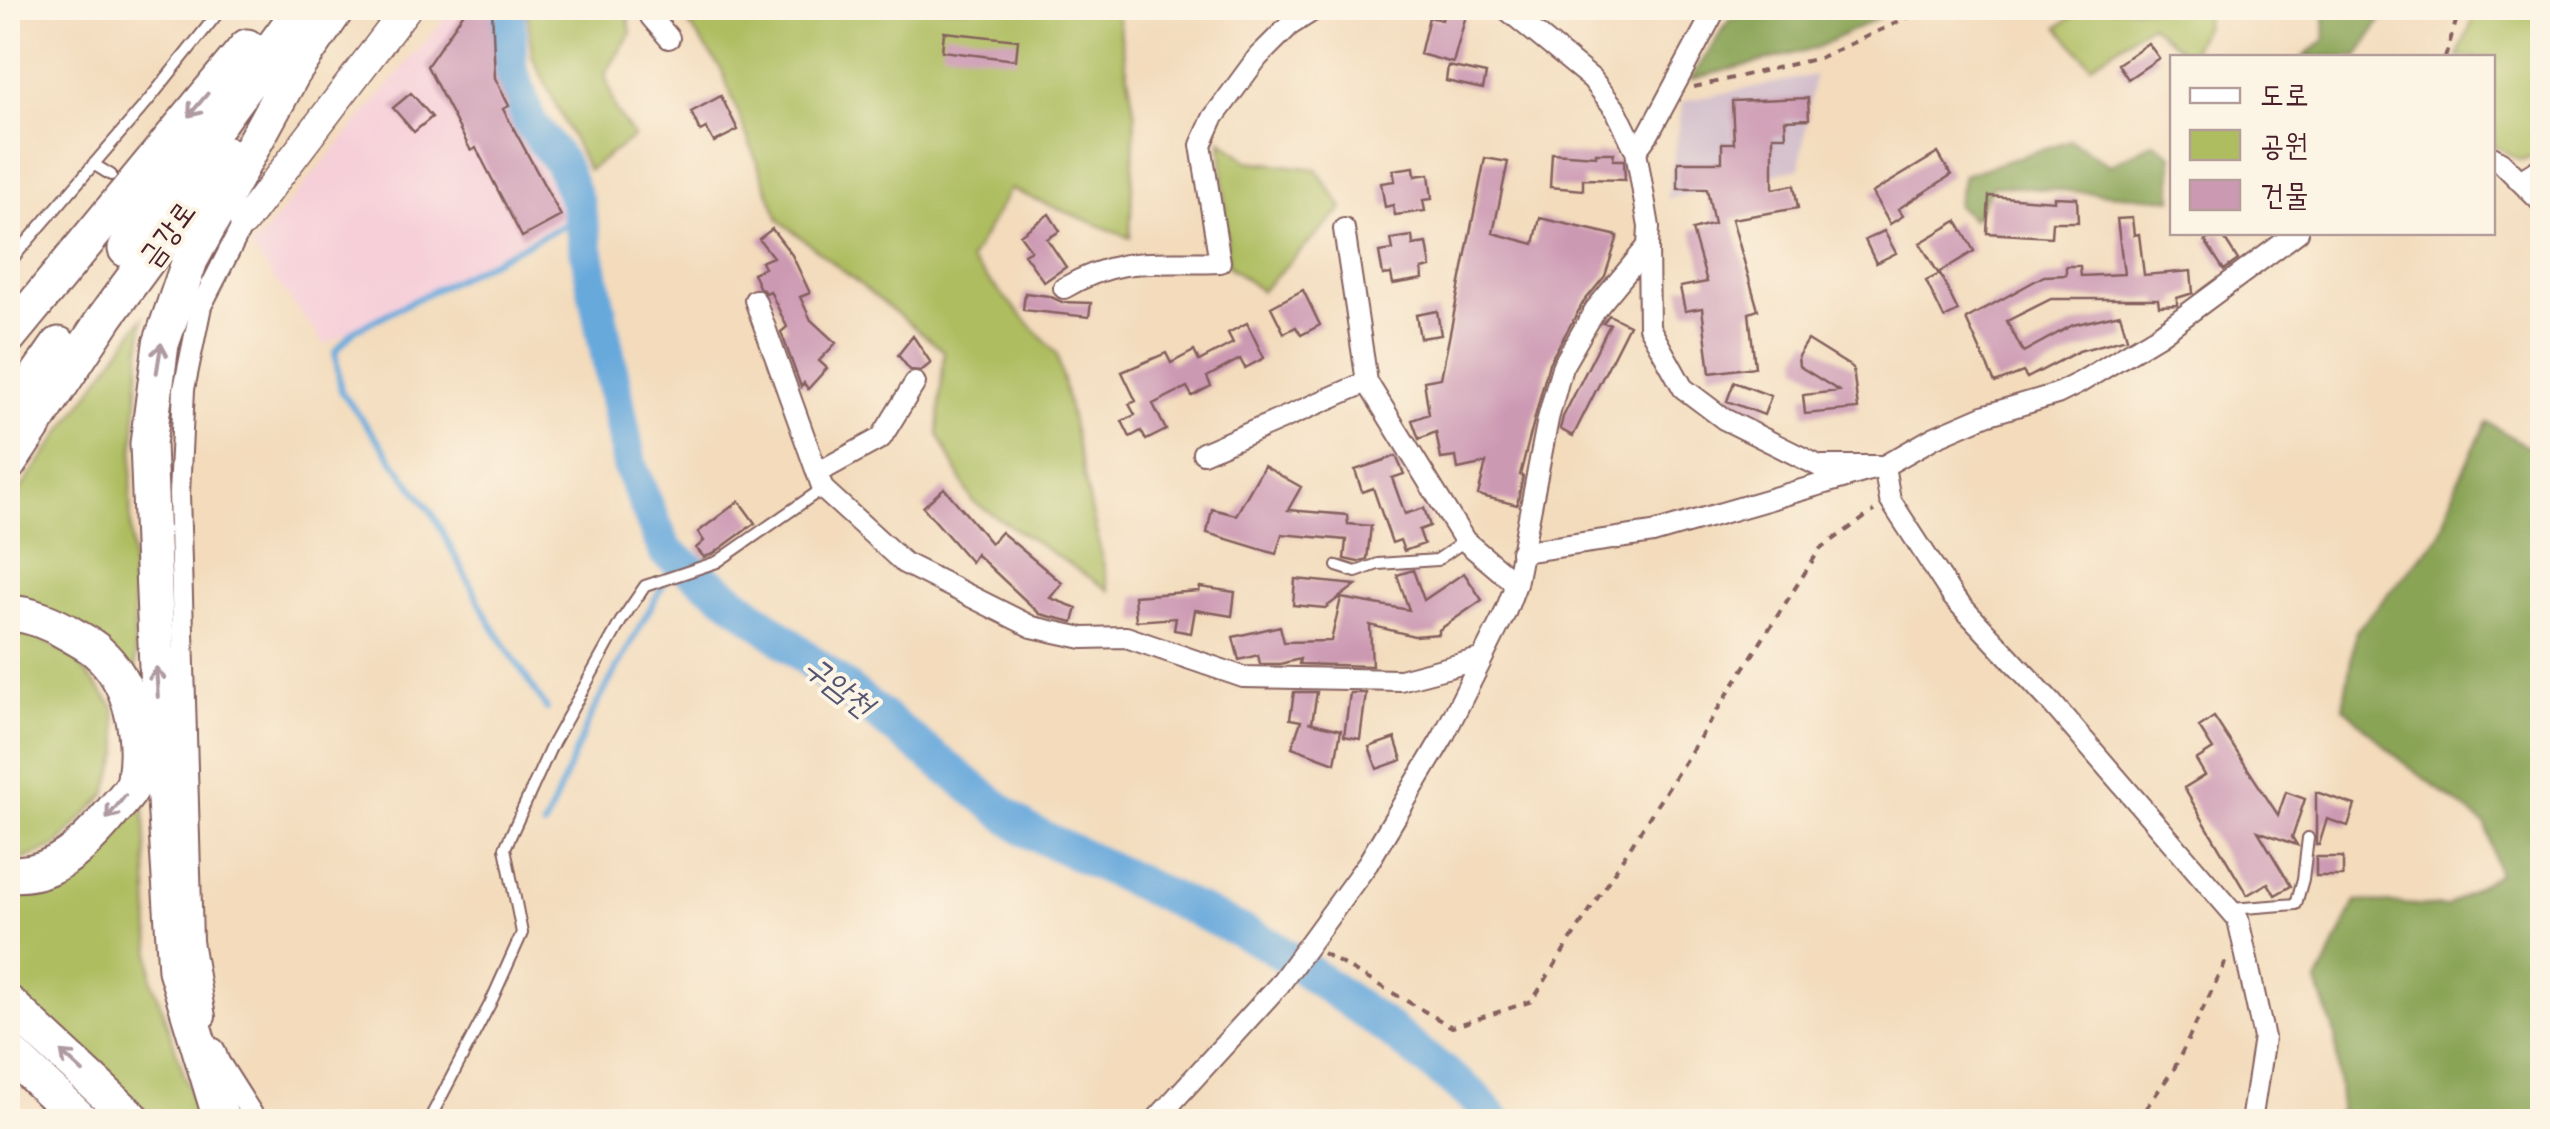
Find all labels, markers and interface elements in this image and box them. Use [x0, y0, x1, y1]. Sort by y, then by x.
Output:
legend [2170, 55, 2495, 235]
text: 도로 [2260, 68, 2308, 122]
one-way arrow [187, 92, 209, 118]
text: 공원 [2260, 118, 2308, 172]
text: 건물 [2260, 168, 2308, 222]
street label: 금강로 [124, 189, 210, 279]
one-way arrow [151, 342, 169, 374]
water label: 구암천 [791, 640, 890, 734]
one-way arrow [148, 666, 167, 698]
one-way arrow [106, 793, 127, 820]
one-way arrow [60, 1051, 85, 1074]

